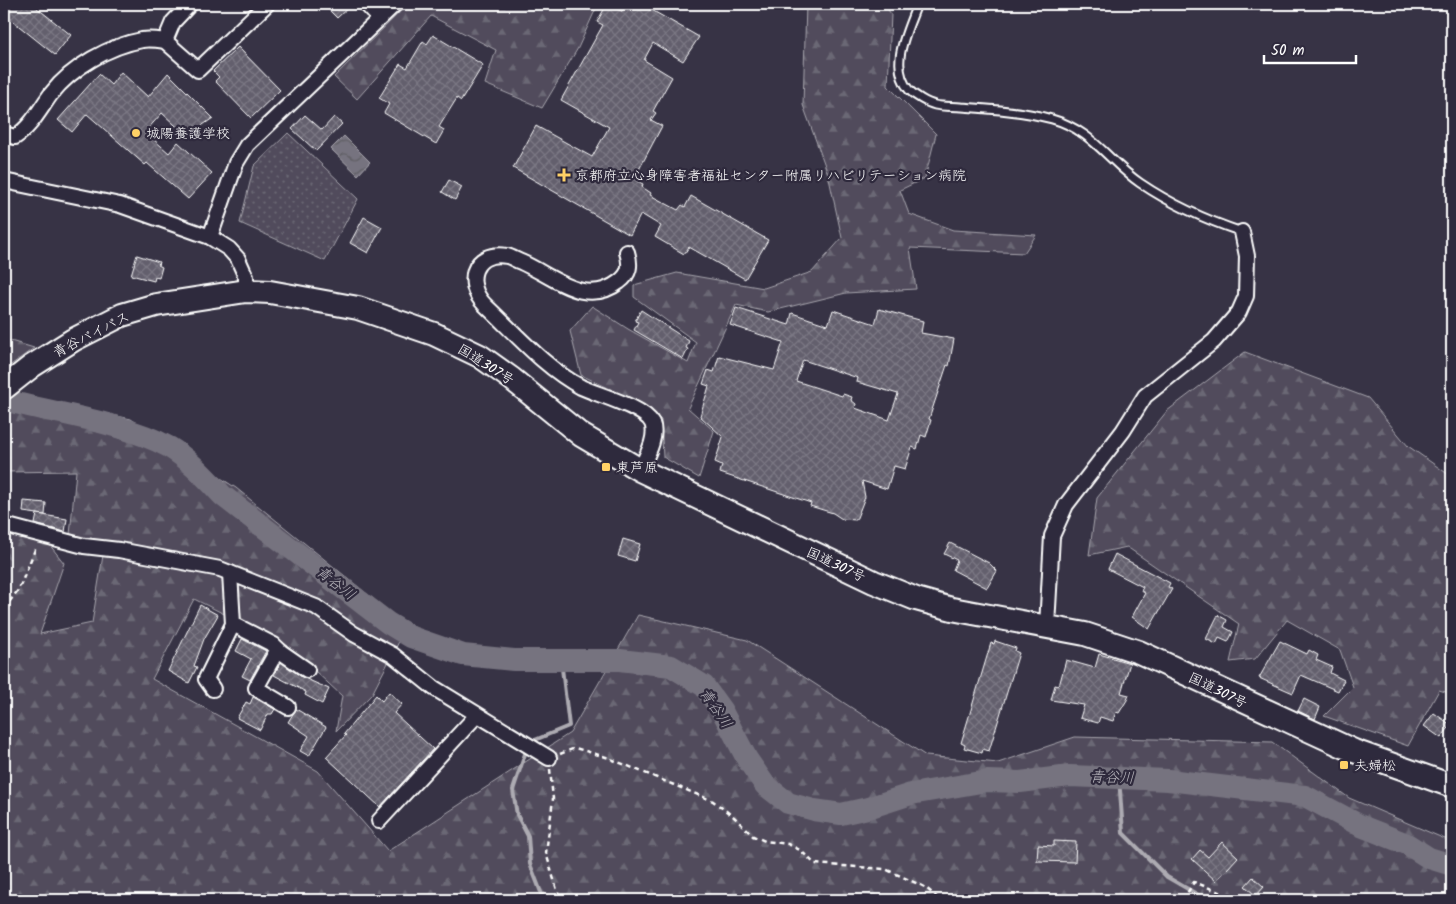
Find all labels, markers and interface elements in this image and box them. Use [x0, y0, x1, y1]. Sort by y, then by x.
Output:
scale bar [1264, 32, 1356, 64]
text: 50 m [1271, 39, 1305, 63]
place label: 城陽養護学校 [146, 123, 230, 145]
marker: 城陽養護学校 [130, 127, 142, 139]
place label: 京都府立心身障害者福祉センター附属リハビリテーション病院 [575, 165, 966, 187]
marker: 京都府立心身障害者福祉センター附属リハビリテーション病院 [557, 168, 571, 182]
street label: 青谷バイパス [49, 306, 134, 364]
street label: 国道307号 [453, 339, 518, 391]
place label: 東芦原 [616, 457, 658, 479]
marker: 東芦原 [600, 461, 612, 473]
street label: 国道307号 [802, 542, 869, 588]
water label: 青谷川 [310, 560, 361, 607]
street label: 国道307号 [1184, 667, 1251, 715]
water label: 青谷川 [693, 683, 738, 734]
place label: 夫婦松 [1354, 755, 1396, 777]
marker: 夫婦松 [1338, 759, 1350, 771]
water label: 青谷川 [1089, 765, 1135, 791]

